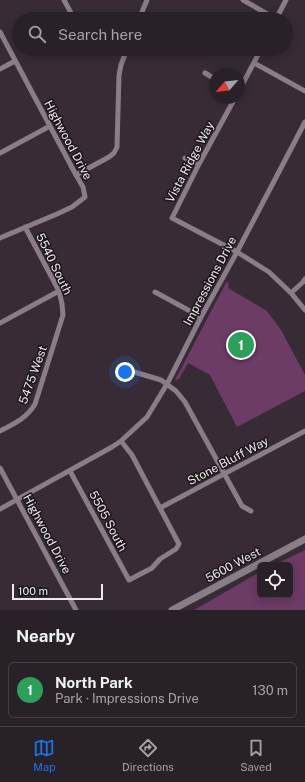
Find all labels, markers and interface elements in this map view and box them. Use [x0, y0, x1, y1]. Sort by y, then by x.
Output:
search box [12, 12, 293, 56]
icon: search [26, 23, 48, 45]
text: Search here [58, 26, 142, 43]
north arrow [209, 68, 245, 104]
street label: Highwood Drive [41, 98, 95, 182]
street label: Vista Ridge Way [163, 119, 218, 205]
street label: 5540 South [33, 231, 75, 297]
street label: Impressions Drive [181, 234, 239, 328]
pin: 1 [228, 330, 254, 360]
street label: 5475 West [16, 344, 50, 406]
your location [115, 362, 135, 382]
street label: Stone Bluff Way [185, 433, 271, 488]
street label: 5505 South [86, 488, 130, 554]
street label: Highwood Drive [20, 492, 74, 576]
street label: 5600 West [203, 544, 263, 585]
map controls [257, 562, 293, 598]
button: locate [257, 562, 293, 598]
scale bar [12, 582, 103, 601]
text: 100 m [18, 585, 48, 597]
text: Nearby [16, 626, 75, 646]
text: North Park [55, 674, 133, 691]
text: 1 [27, 683, 33, 698]
text: 130 m [252, 683, 288, 698]
text: Park · Impressions Drive [55, 691, 199, 706]
tab: Map [33, 737, 56, 773]
tab: Directions [122, 737, 174, 773]
tab: Saved [240, 737, 272, 773]

